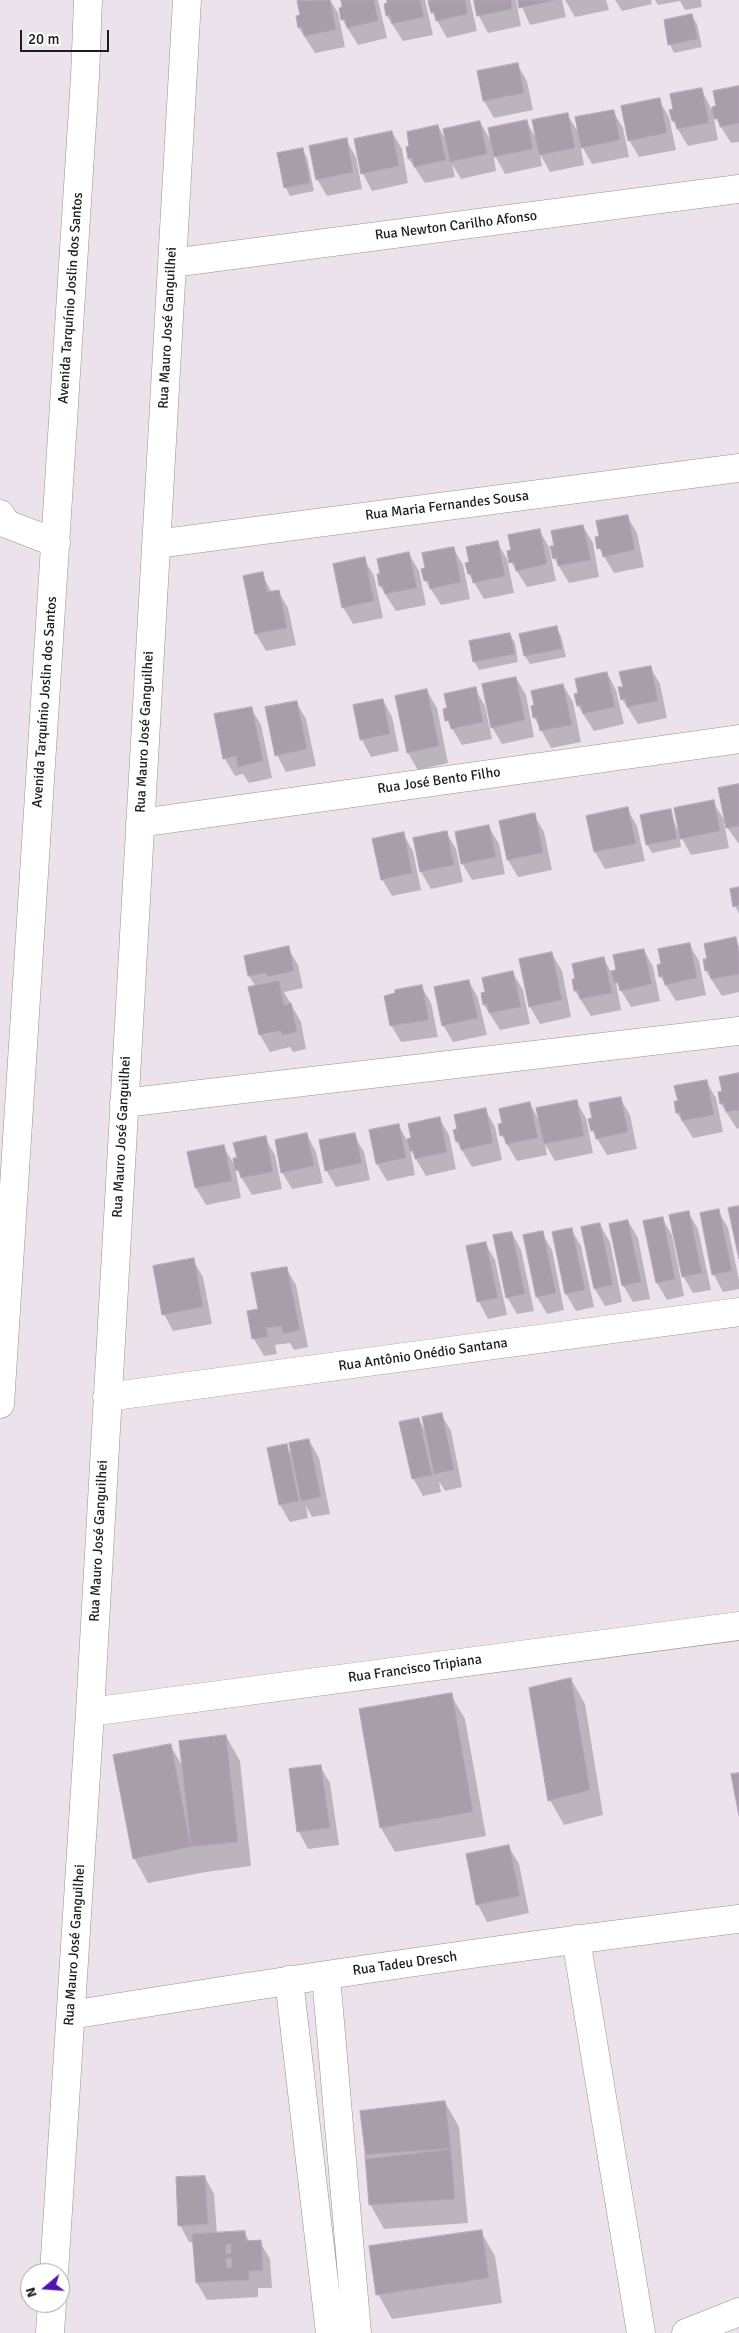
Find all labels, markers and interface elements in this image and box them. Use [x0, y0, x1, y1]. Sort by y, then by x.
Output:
scale bar [22, 20, 111, 52]
text: 20 m [28, 30, 59, 48]
street label: Avenida Tarquínio Joslin dos Santos [55, 192, 87, 404]
street label: Rua Newton Carilho Afonso [374, 208, 538, 244]
street label: Rua Mauro José Ganguilhei [155, 247, 181, 409]
street label: Rua Maria Fernandes Sousa [364, 488, 530, 524]
street label: Avenida Tarquínio Joslin dos Santos [29, 596, 61, 808]
street label: Rua Mauro José Ganguilhei [132, 651, 158, 813]
street label: Rua José Bento Filho [376, 764, 502, 798]
street label: Rua Mauro José Ganguilhei [109, 1056, 135, 1218]
street label: Rua Antônio Onédio Santana [337, 1335, 509, 1375]
street label: Rua Mauro José Ganguilhei [86, 1460, 112, 1622]
street label: Rua Francisco Tripiana [347, 1651, 483, 1687]
street label: Rua Mauro José Ganguilhei [61, 1864, 89, 2026]
street label: Rua Tadeu Dresch [352, 1948, 458, 1980]
north arrow [20, 2263, 70, 2313]
text: N [22, 2285, 41, 2300]

